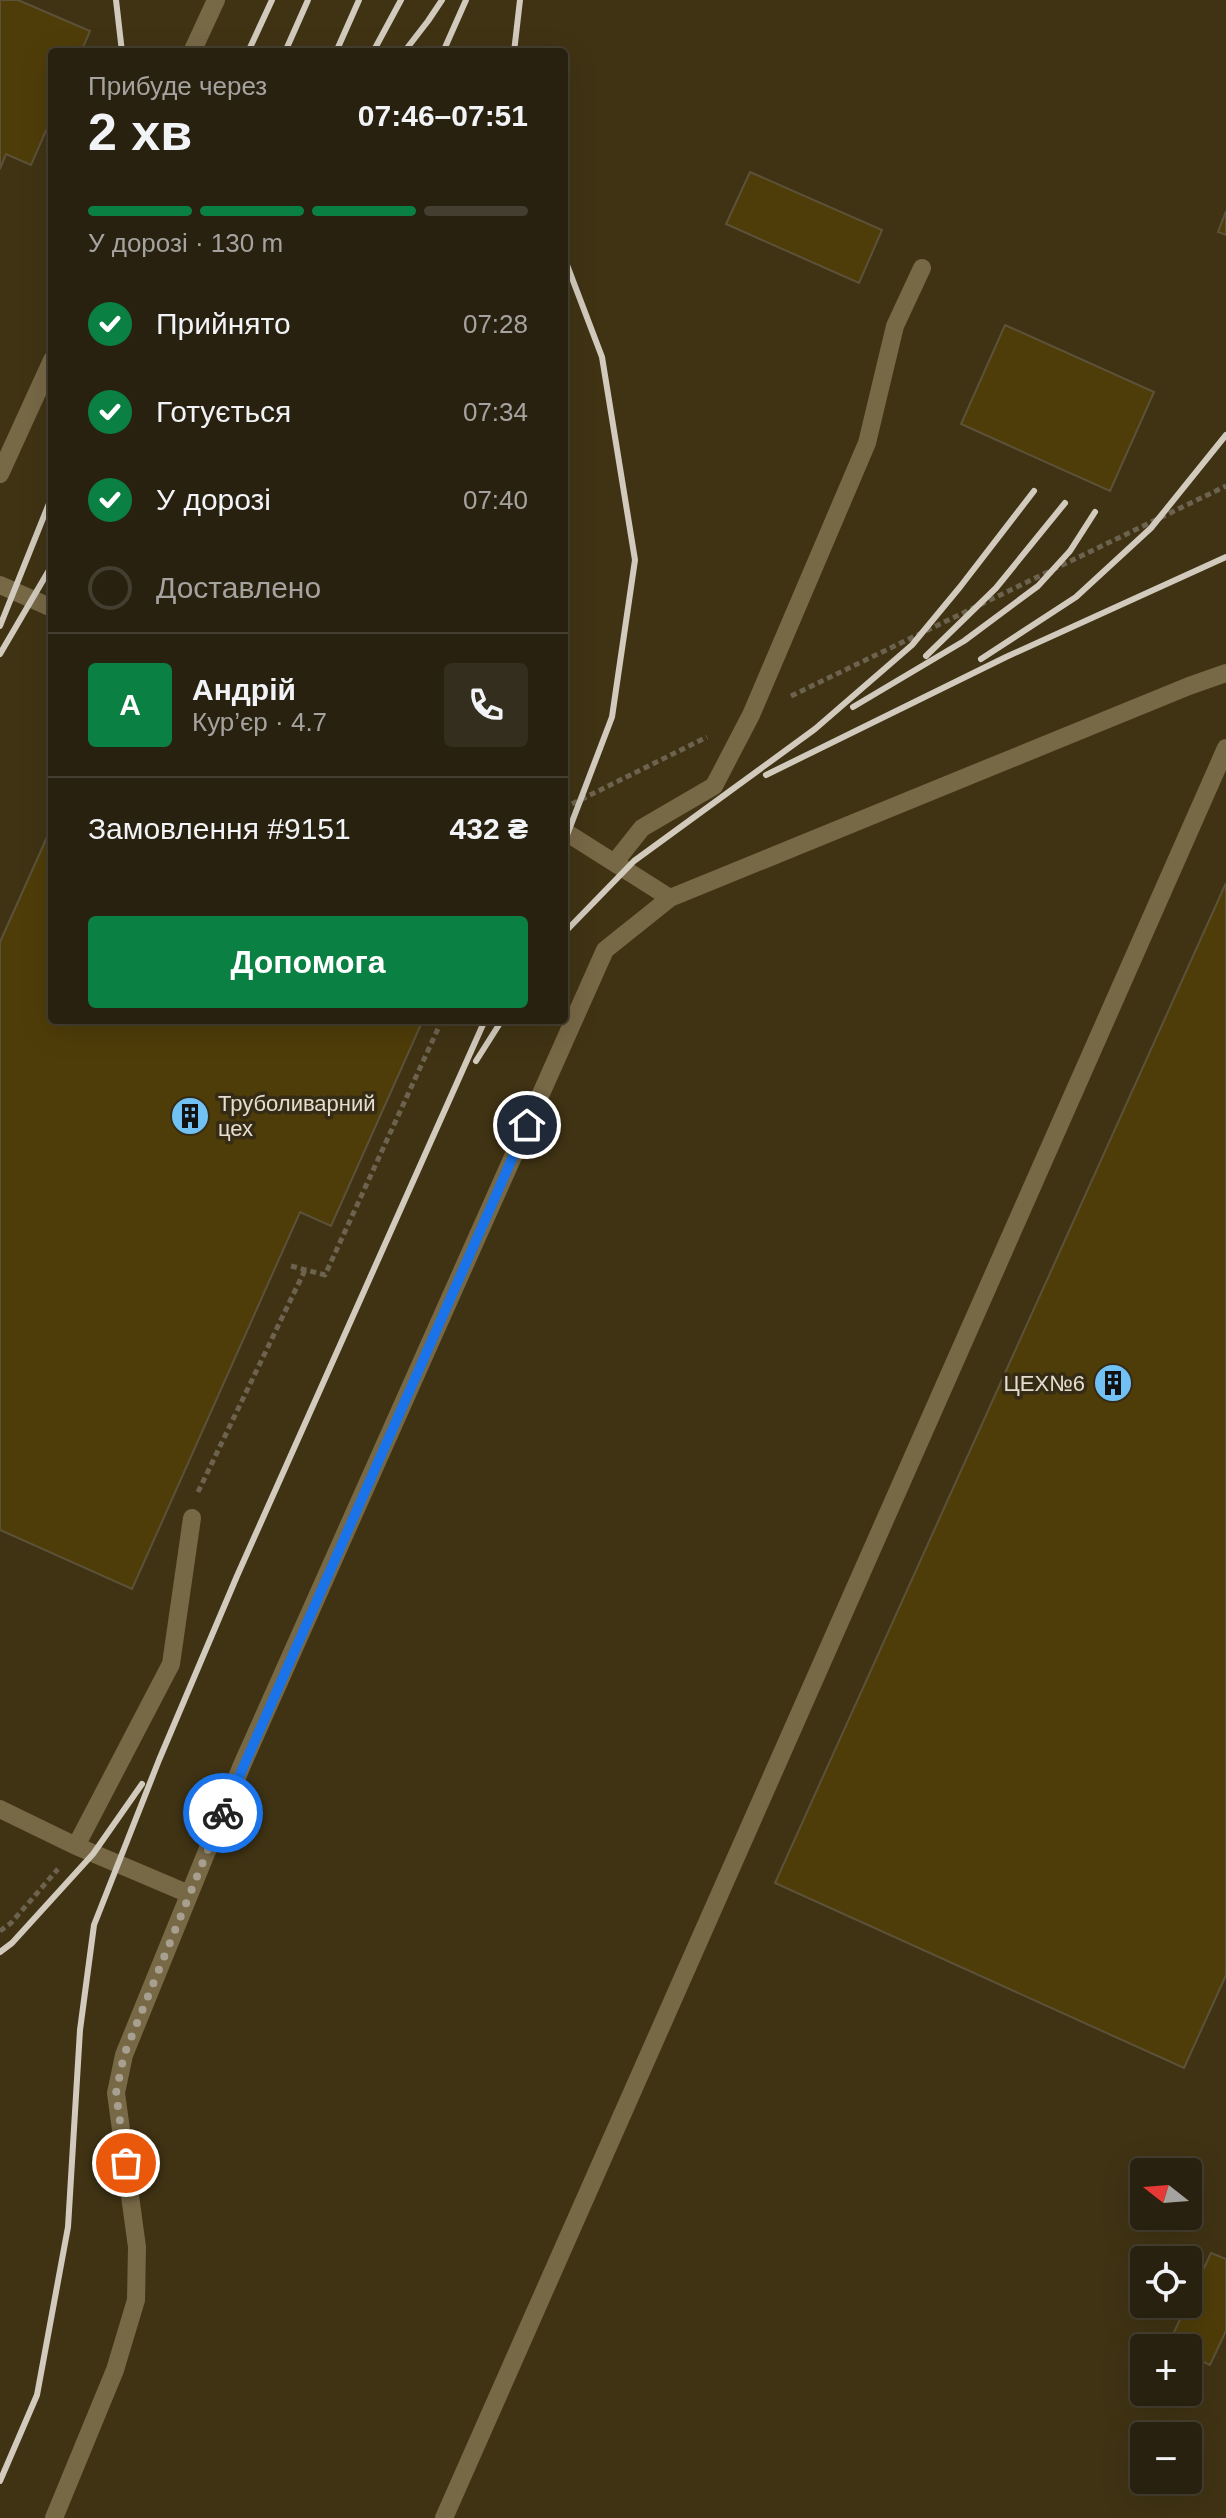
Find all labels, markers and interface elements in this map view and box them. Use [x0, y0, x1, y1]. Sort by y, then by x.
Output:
text: Прибуде через [88, 71, 267, 101]
text: 07:46–07:51 [358, 99, 528, 132]
text: 2 хв [88, 103, 192, 161]
text: У дорозі · 130 m [88, 228, 283, 258]
icon: check [88, 302, 132, 346]
text: Прийнято [156, 307, 291, 340]
text: 07:28 [463, 309, 528, 339]
icon: check [88, 390, 132, 434]
text: Готується [156, 395, 291, 428]
text: 07:34 [463, 397, 528, 427]
icon: check [88, 478, 132, 522]
text: У дорозі [156, 483, 271, 516]
text: 07:40 [463, 485, 528, 515]
text: Доставлено [156, 571, 321, 604]
button: phone [444, 663, 528, 747]
text: Андрій [192, 673, 296, 706]
text: А [119, 688, 141, 721]
text: Кур’єр · 4.7 [192, 707, 327, 737]
text: Замовлення #9151 [88, 812, 351, 845]
text: 432 ₴ [450, 812, 528, 845]
button: Допомога [88, 916, 528, 1008]
place label: Труболиварний цех [218, 1091, 376, 1141]
pin [493, 1091, 561, 1159]
building icon: Труболиварний цех [169, 1095, 211, 1137]
icon: home [505, 1103, 549, 1147]
building icon: ЦЕХ№6 [1092, 1362, 1134, 1404]
place label: ЦЕХ№6 [1004, 1371, 1085, 1396]
courier [183, 1773, 263, 1853]
icon: bike [201, 1791, 245, 1835]
pin [92, 2129, 160, 2197]
icon: bag [104, 2141, 148, 2185]
north arrow [1130, 2158, 1202, 2230]
map controls [1130, 2158, 1202, 2494]
button: locate [1130, 2246, 1202, 2318]
button: + [1130, 2334, 1202, 2406]
button: − [1130, 2422, 1202, 2494]

